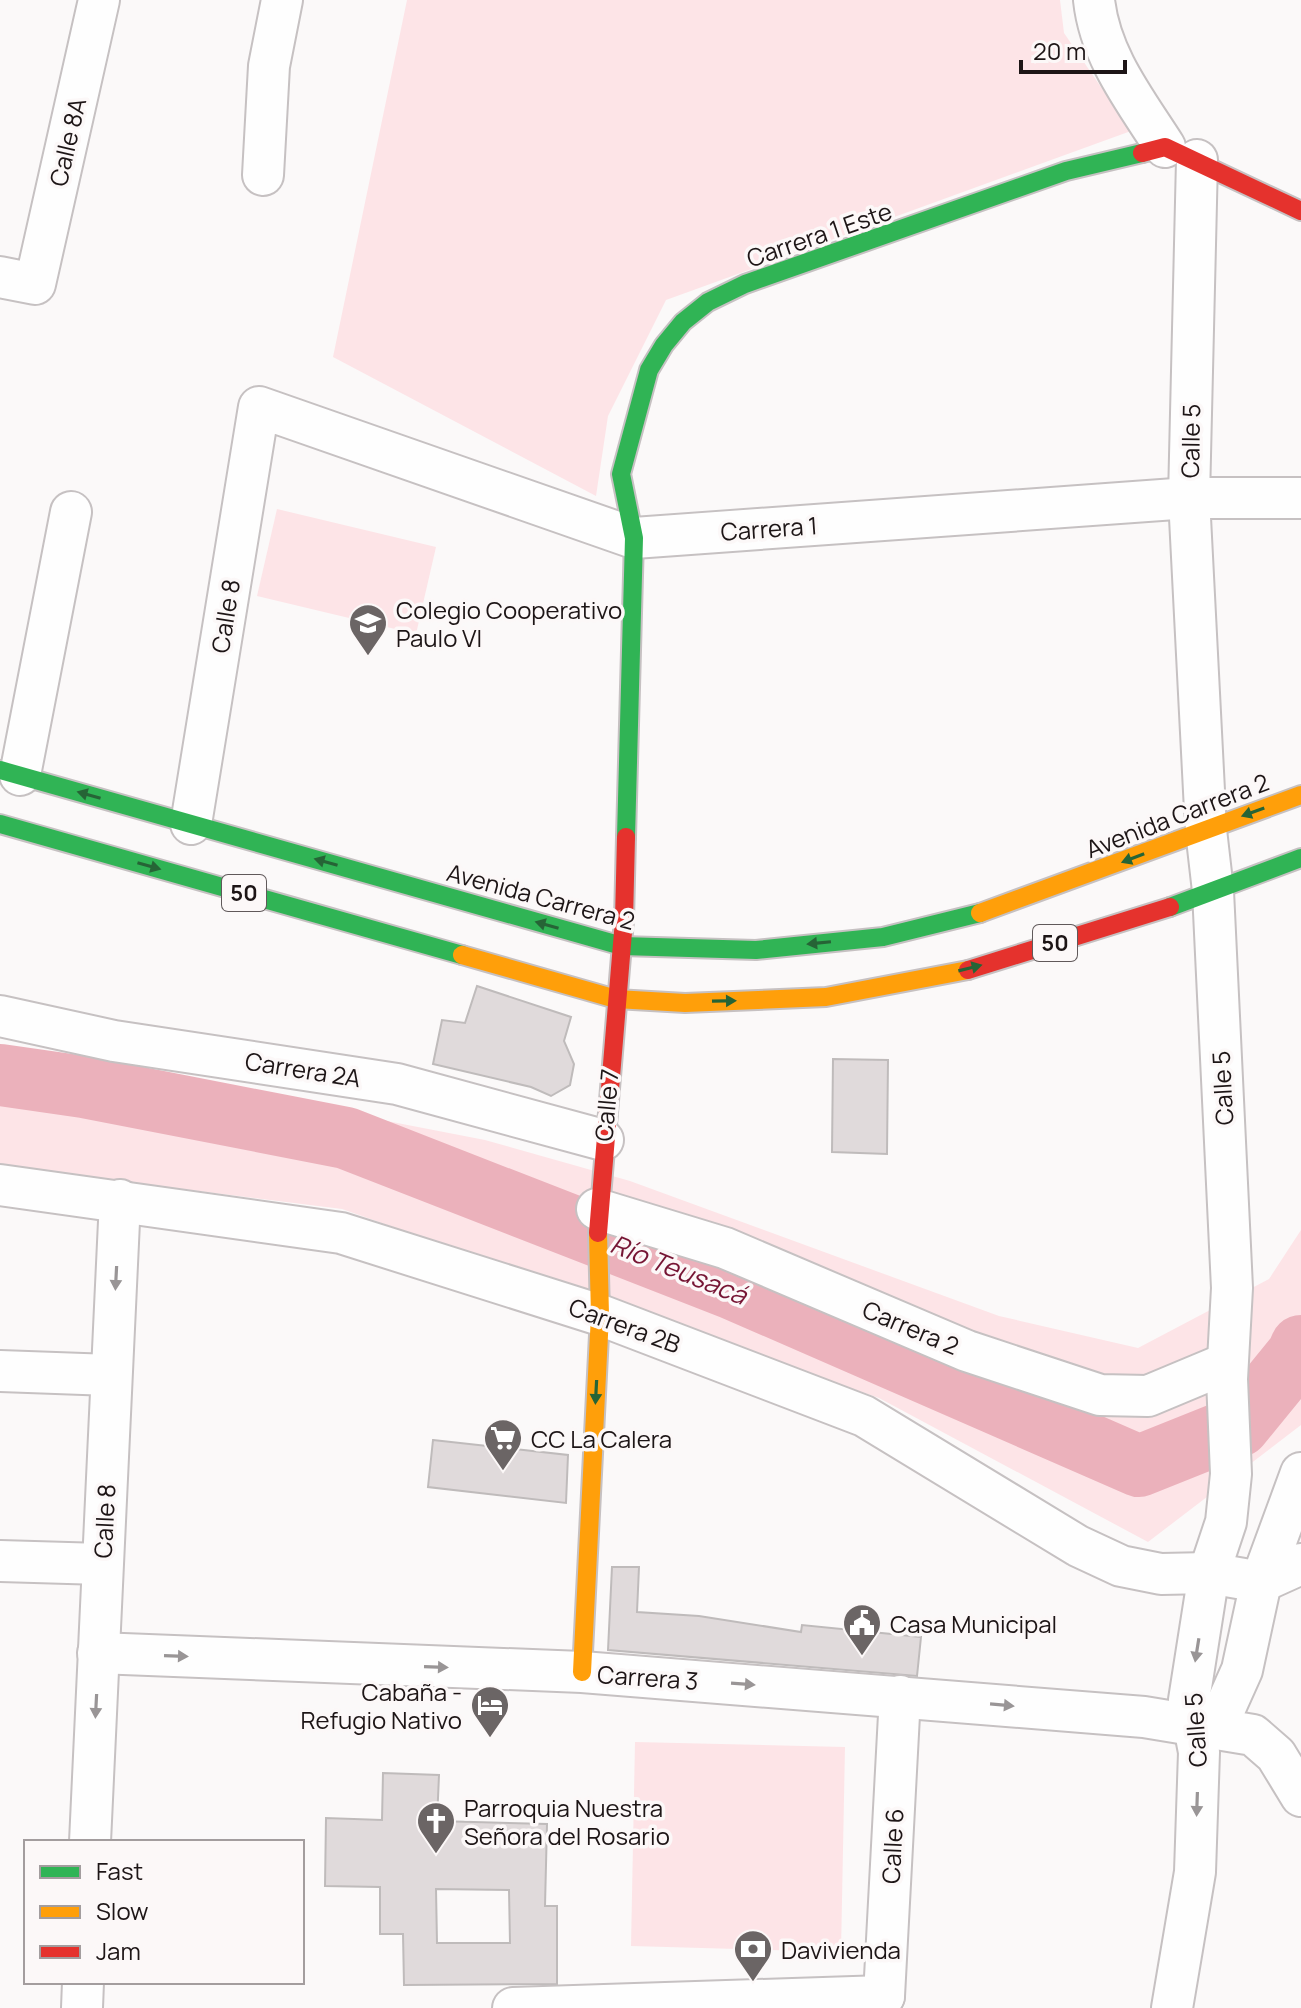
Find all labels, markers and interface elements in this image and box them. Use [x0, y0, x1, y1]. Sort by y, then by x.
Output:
scale bar [1021, 24, 1125, 74]
text: 20 m [1033, 34, 1086, 67]
street label: Calle 8A [41, 95, 93, 189]
street label: Carrera 1 Este [742, 194, 896, 274]
street label: Calle 5 [1173, 404, 1207, 478]
street label: Carrera 1 [719, 508, 819, 548]
street label: Calle 8 [203, 577, 247, 655]
place label: Colegio Cooperativo Paulo VI [396, 593, 622, 654]
school or university icon: Colegio Cooperativo Paulo VI [347, 602, 389, 657]
street label: Avenida Carrera 2 [1081, 765, 1273, 865]
one-way arrow [76, 788, 100, 801]
one-way arrow [1241, 806, 1265, 819]
one-way arrow [1121, 852, 1145, 865]
one-way arrow [314, 855, 338, 868]
street label: Avenida Carrera 2 [443, 855, 639, 937]
one-way arrow [138, 860, 162, 873]
road number: 50 [222, 875, 266, 911]
one-way arrow [535, 918, 559, 931]
road number: 50 [1033, 925, 1077, 961]
one-way arrow [806, 937, 831, 950]
one-way arrow [958, 962, 983, 974]
one-way arrow [712, 995, 737, 1007]
street label: Carrera 2A [243, 1044, 363, 1094]
street label: Calle 5 [1204, 1050, 1240, 1126]
street label: Calle 7 [586, 1067, 626, 1143]
water label: Río Teusacá [606, 1225, 754, 1313]
one-way arrow [109, 1266, 122, 1291]
street label: Carrera 2B [565, 1290, 685, 1360]
street label: Carrera 2 [858, 1292, 964, 1362]
one-way arrow [589, 1380, 602, 1405]
supermarket icon: CC La Calera [482, 1417, 524, 1472]
place label: CC La Calera [531, 1422, 672, 1455]
street label: Calle 8 [86, 1483, 122, 1559]
public building icon: Casa Municipal [841, 1602, 883, 1657]
place label: Casa Municipal [890, 1607, 1057, 1640]
one-way arrow [1190, 1638, 1203, 1663]
one-way arrow [164, 1650, 189, 1663]
street label: Carrera 3 [596, 1657, 700, 1697]
one-way arrow [424, 1660, 449, 1673]
place label: Cabaña - Refugio Nativo [300, 1675, 462, 1736]
one-way arrow [731, 1678, 756, 1691]
hotel icon: Cabaña - Refugio Nativo [469, 1684, 511, 1739]
street label: Calle 5 [1176, 1692, 1214, 1768]
one-way arrow [89, 1694, 102, 1719]
one-way arrow [990, 1698, 1015, 1711]
place label: Parroquia Nuestra Señora del Rosario [464, 1791, 670, 1852]
one-way arrow [1191, 1792, 1204, 1817]
church icon: Parroquia Nuestra Señora del Rosario [415, 1800, 457, 1855]
street label: Calle 6 [874, 1807, 910, 1885]
legend [24, 1840, 304, 1984]
text: Fast [96, 1854, 143, 1887]
text: Slow [96, 1894, 149, 1927]
bank icon: Davivienda [732, 1928, 774, 1983]
place label: Davivienda [781, 1933, 901, 1966]
text: Jam [96, 1934, 141, 1967]

